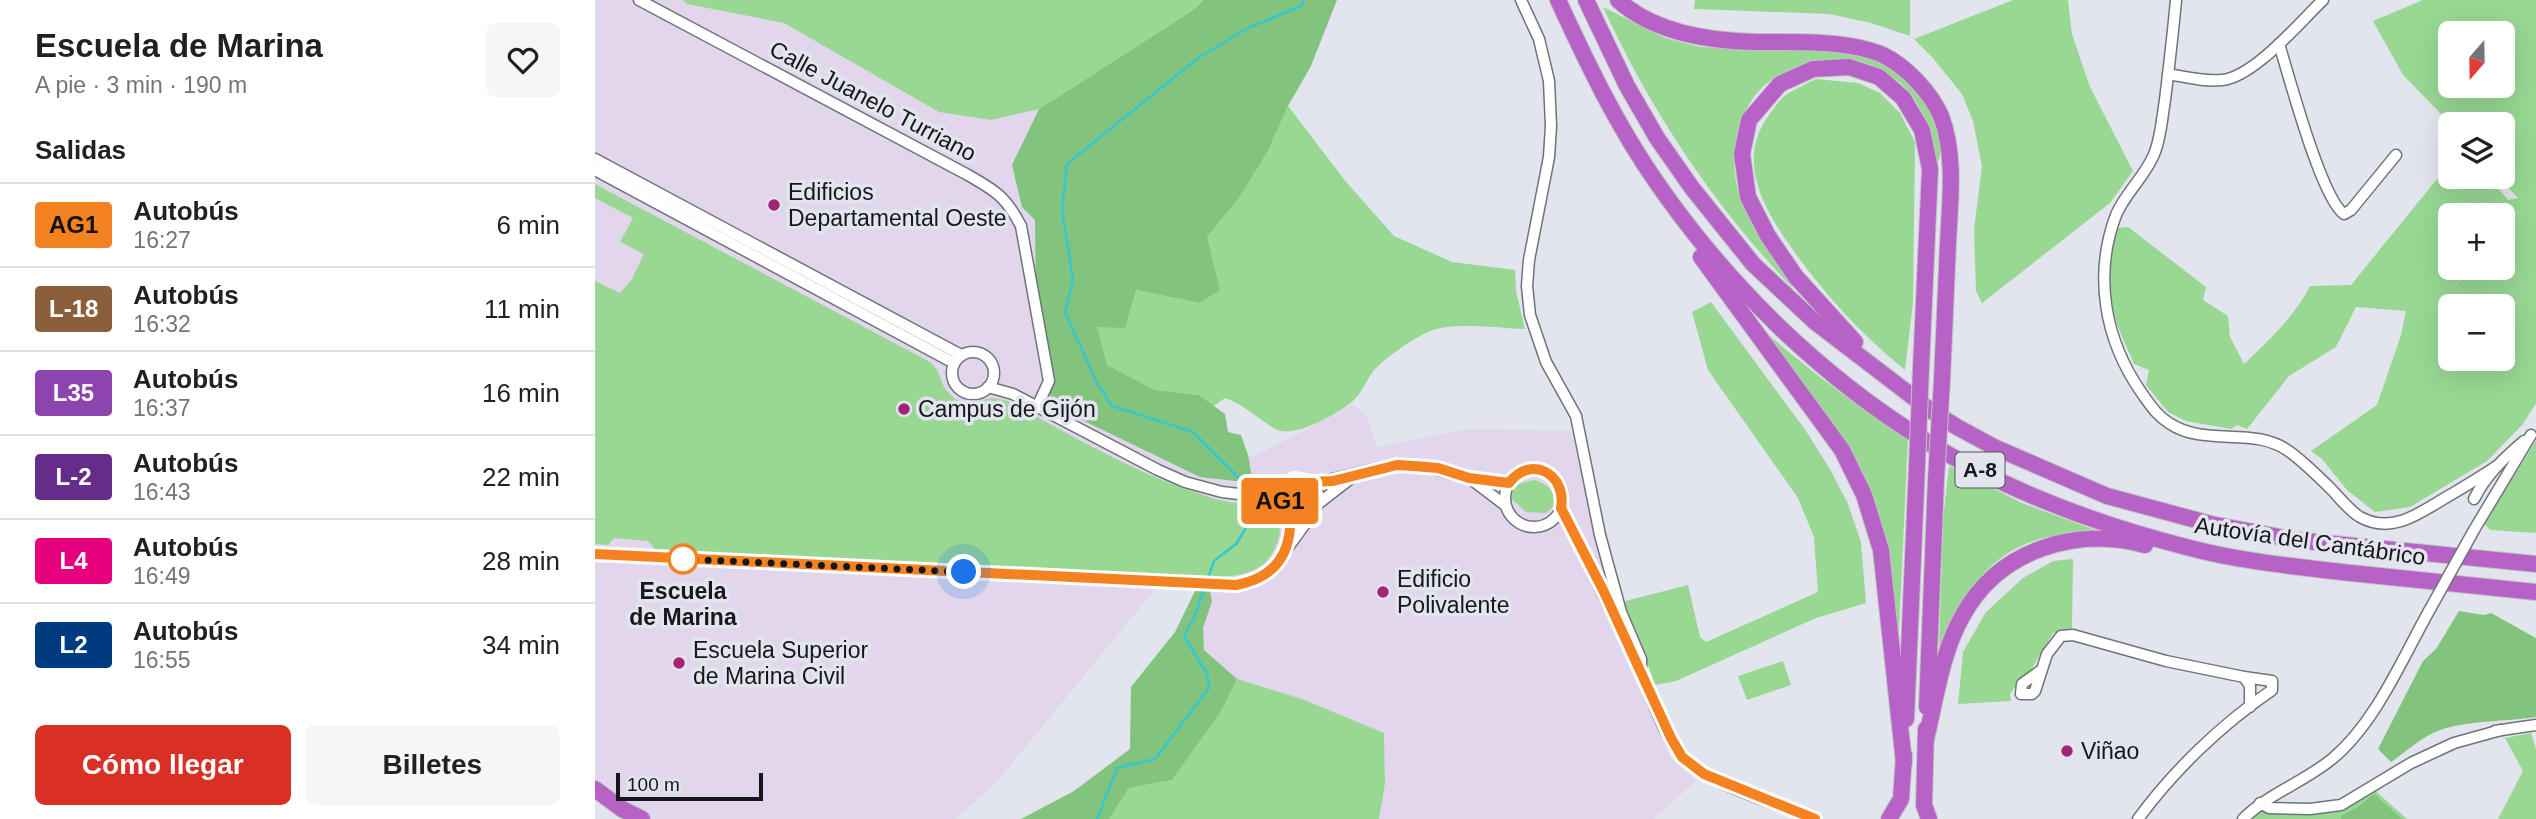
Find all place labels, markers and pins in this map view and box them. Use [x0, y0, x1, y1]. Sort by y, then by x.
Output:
place label: Edificios Departamental Oeste [788, 179, 1007, 231]
marker: Edificios Departamental Oeste [766, 197, 782, 213]
place label: Campus de Gijón [918, 396, 1096, 422]
marker: Campus de Gijón [896, 401, 912, 417]
marker: Escuela de Marina [668, 544, 698, 574]
place label: Edificio Polivalente [1397, 566, 1510, 618]
place label: Escuela de Marina [629, 578, 737, 630]
marker: Edificio Polivalente [1375, 584, 1391, 600]
place label: Escuela Superior de Marina Civil [693, 637, 868, 689]
marker: Escuela Superior de Marina Civil [671, 655, 687, 671]
place label: Viñao [2081, 738, 2139, 764]
marker: Viñao [2059, 743, 2075, 759]

